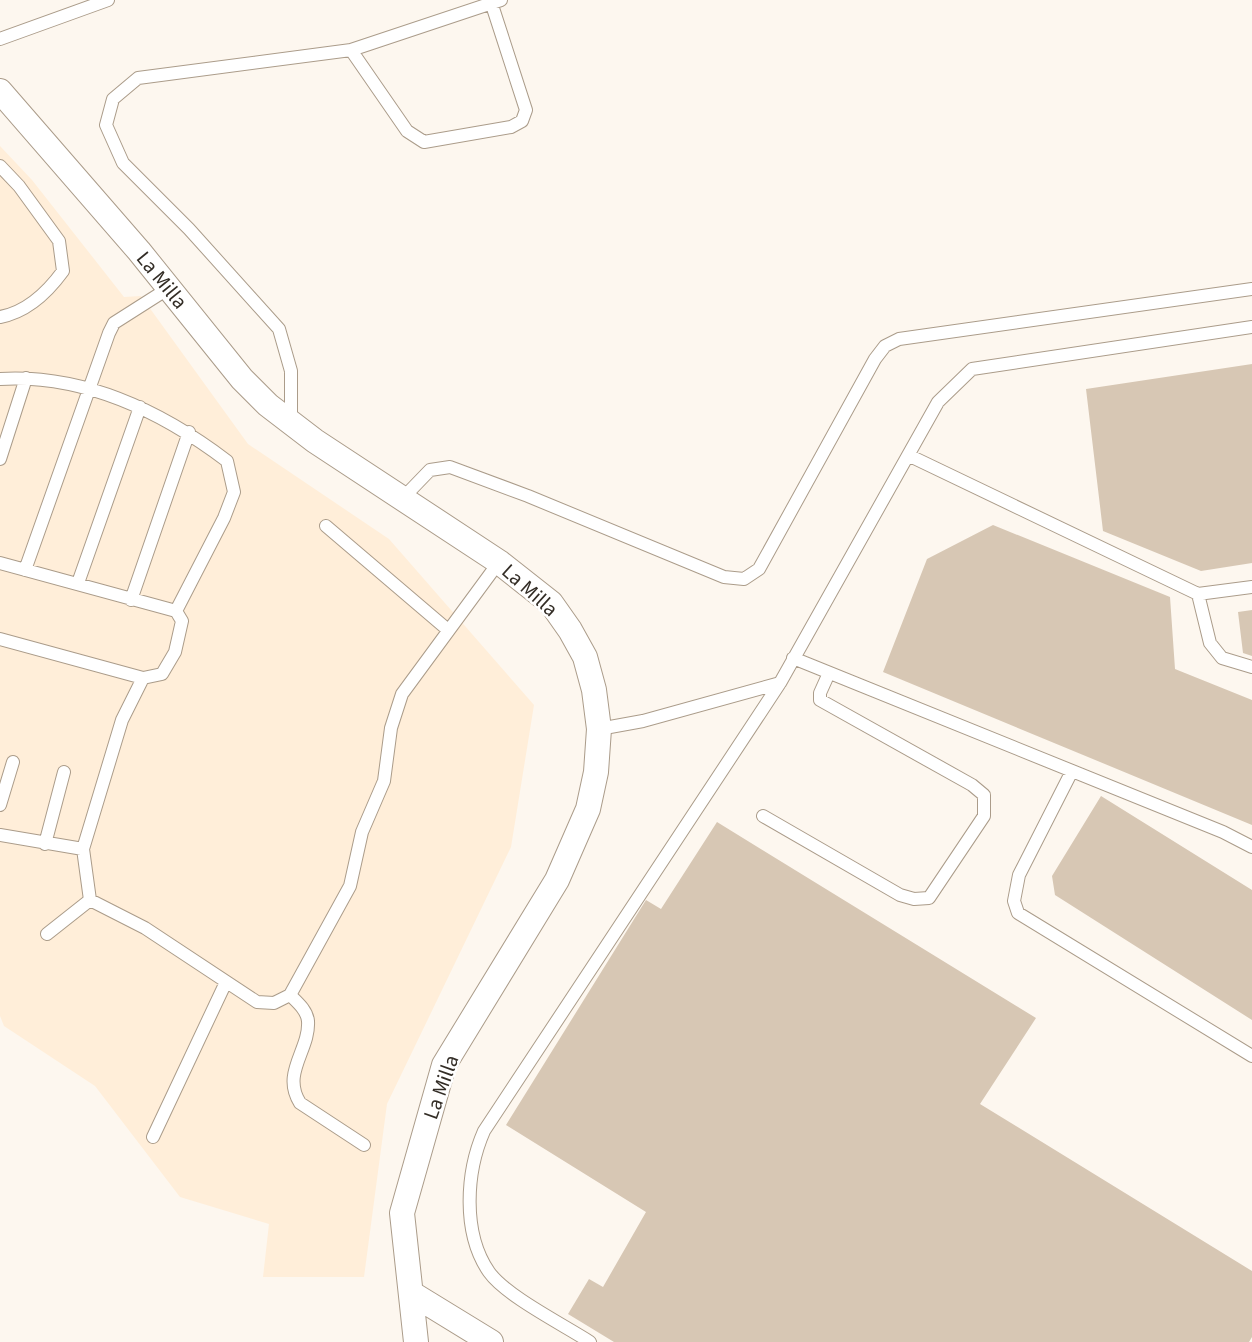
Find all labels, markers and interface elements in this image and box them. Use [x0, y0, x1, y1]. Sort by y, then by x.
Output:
street label: La Milla [129, 245, 195, 315]
street label: La Milla [495, 557, 565, 623]
street label: La Milla [415, 1051, 467, 1123]

